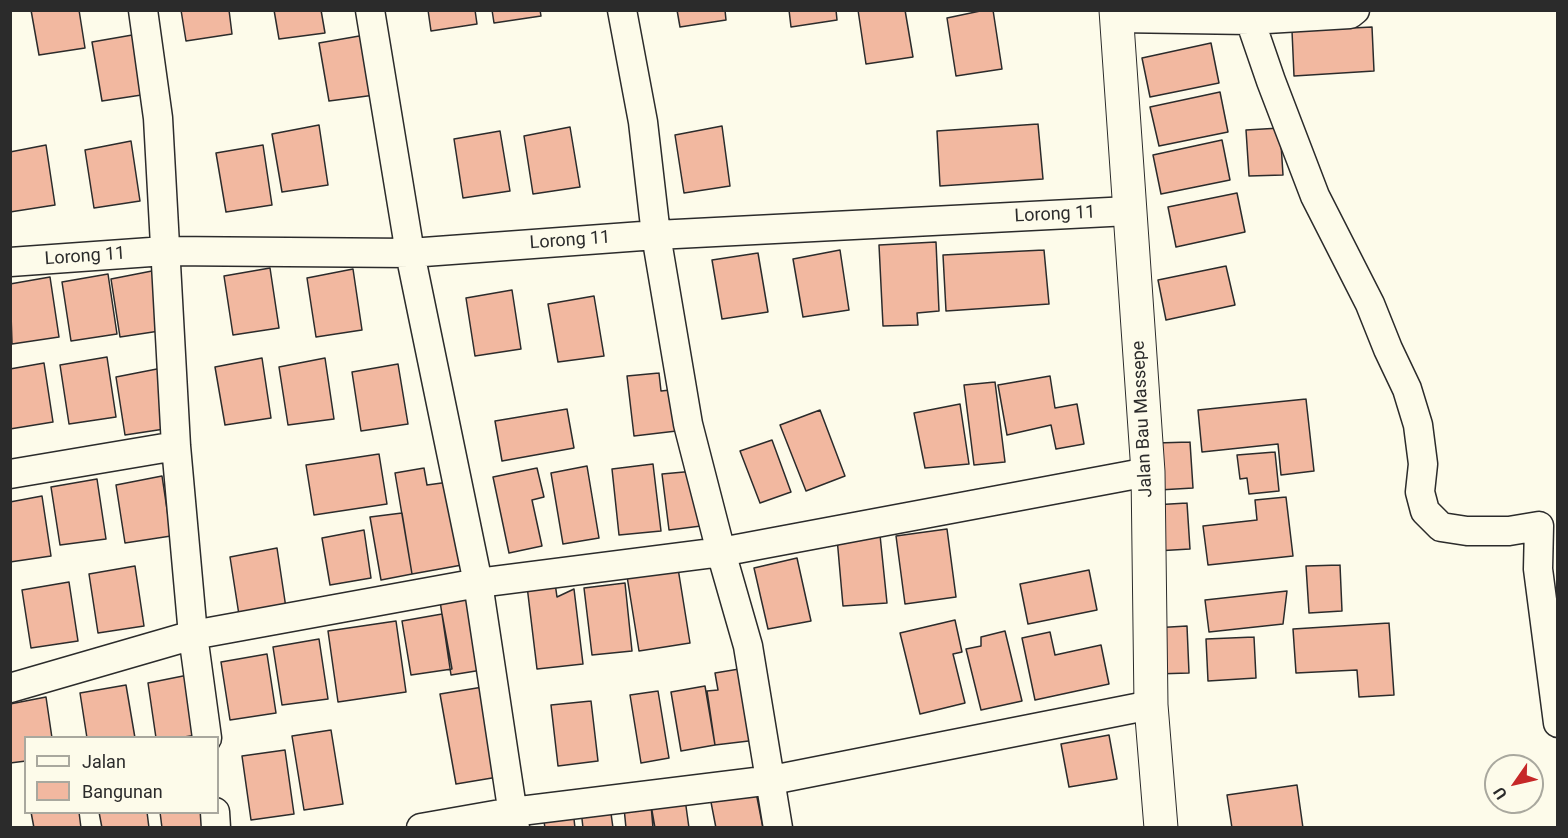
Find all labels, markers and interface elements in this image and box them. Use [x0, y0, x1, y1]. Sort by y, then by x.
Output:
street label: Lorong 11 [1014, 202, 1096, 228]
street label: Lorong 11 [529, 227, 611, 255]
street label: Lorong 11 [44, 243, 126, 271]
street label: Jalan Bau Massepe [1128, 340, 1158, 498]
legend [24, 736, 219, 814]
text: Jalan [82, 751, 126, 772]
north arrow [1484, 754, 1544, 814]
text: Bangunan [82, 781, 163, 802]
text: U [1490, 784, 1511, 803]

